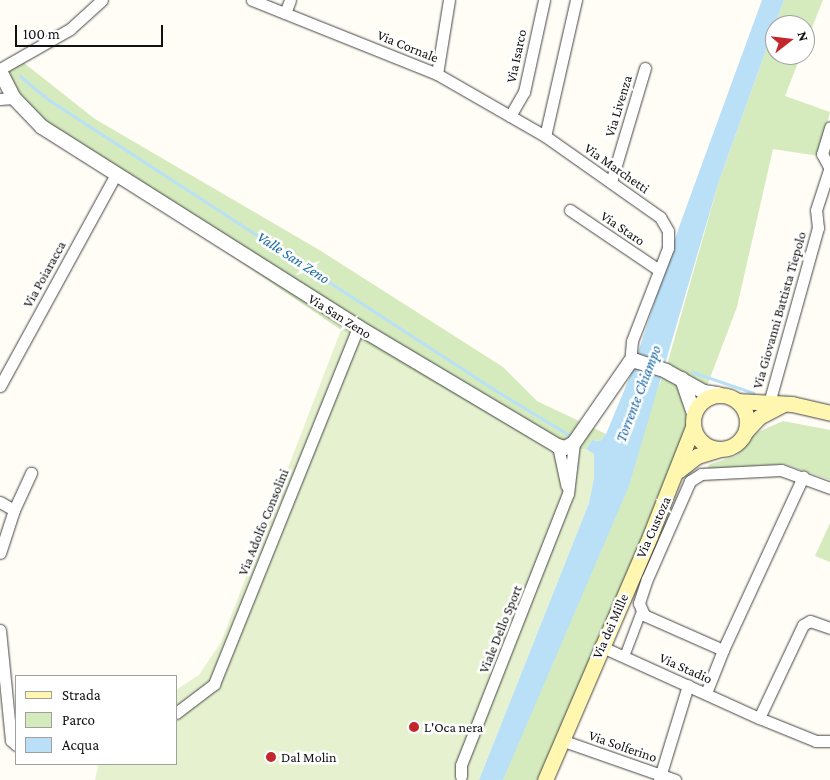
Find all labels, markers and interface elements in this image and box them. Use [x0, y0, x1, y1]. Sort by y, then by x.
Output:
scale bar [18, 15, 165, 47]
north arrow [765, 15, 815, 65]
text: 100 m [23, 26, 60, 42]
street label: Via Cornale [375, 26, 441, 66]
street label: Via Isarco [502, 28, 530, 84]
text: N [794, 29, 812, 43]
street label: Via Livenza [601, 73, 635, 139]
street label: Via Marchetti [581, 139, 653, 197]
street label: Via Staro [598, 207, 648, 249]
water label: Valle San Zeno [253, 228, 333, 288]
street label: Via Giovanni Battista Tiepolo [748, 229, 810, 391]
street label: Via Poiaracca [19, 238, 69, 310]
street label: Via San Zeno [305, 290, 375, 342]
water label: Torrente Chiampo [612, 343, 666, 445]
street label: Via Adolfo Consolini [234, 466, 292, 578]
street label: Via Custoza [632, 494, 674, 560]
street label: Viale Dello Sport [475, 583, 525, 675]
street label: Via dei Mille [588, 591, 632, 661]
street label: Via Stadio [657, 649, 715, 687]
legend [15, 675, 178, 765]
text: Strada [62, 687, 101, 703]
text: Parco [62, 712, 95, 728]
place label: L'Oca nera [424, 719, 483, 735]
marker: L'Oca nera [408, 721, 420, 733]
street label: Via Solferino [587, 726, 659, 766]
text: Acqua [62, 737, 99, 753]
place label: Dal Molin [281, 749, 337, 765]
marker: Dal Molin [265, 751, 277, 763]

